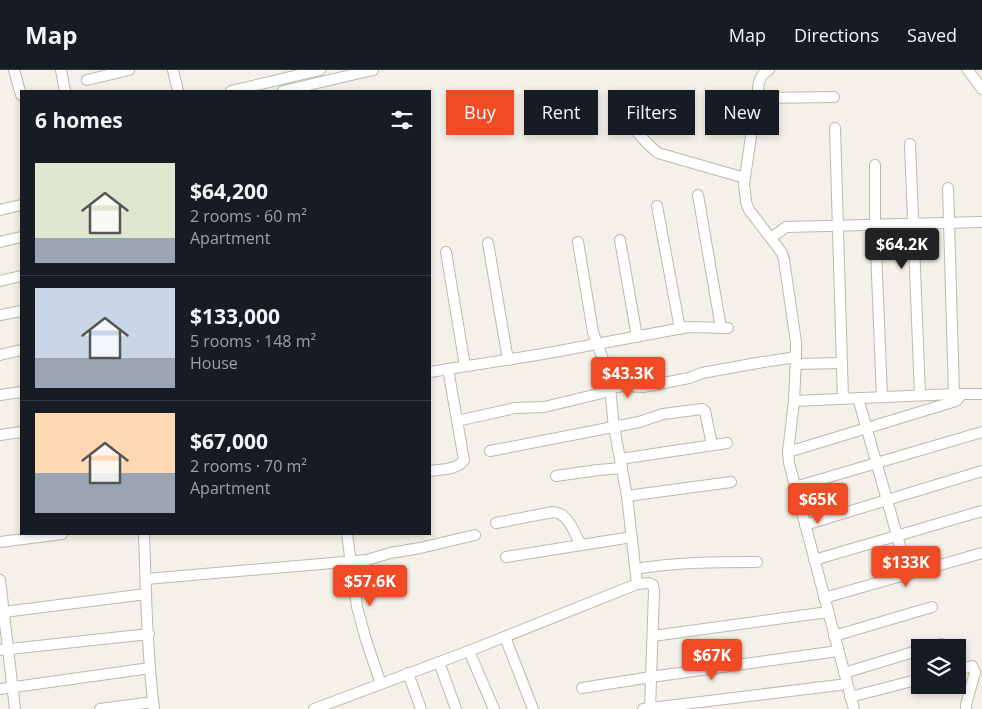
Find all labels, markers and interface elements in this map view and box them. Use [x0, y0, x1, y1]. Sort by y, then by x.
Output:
text: Map [25, 18, 77, 51]
text: Map [729, 23, 766, 47]
text: Directions [794, 23, 879, 47]
text: Saved [907, 23, 957, 47]
chip: Buy [446, 90, 514, 135]
chip: Rent [524, 90, 598, 135]
chip: Filters [608, 90, 695, 135]
chip: New [705, 90, 779, 135]
text: 6 homes [35, 106, 123, 134]
icon: filters [388, 106, 416, 134]
text: $64,200 [190, 177, 268, 205]
icon: home [75, 183, 135, 243]
text: 2 rooms · 60 m² [190, 205, 307, 227]
text: Apartment [190, 227, 270, 249]
pin: $64.2K [861, 228, 943, 270]
text: $64.2K [876, 233, 928, 255]
text: $133,000 [190, 302, 280, 330]
icon: home [75, 308, 135, 368]
text: 5 rooms · 148 m² [190, 330, 316, 352]
text: House [190, 352, 238, 374]
pin: $43.3K [587, 356, 669, 399]
text: $43.3K [602, 362, 654, 384]
text: $67,000 [190, 427, 268, 455]
icon: home [75, 433, 135, 493]
text: 2 rooms · 70 m² [190, 455, 307, 477]
text: Apartment [190, 477, 270, 499]
pin: $65K [788, 482, 848, 525]
text: $65K [799, 488, 837, 510]
pin: $133K [871, 546, 941, 588]
text: $133K [882, 551, 930, 573]
pin: $57.6K [329, 564, 411, 607]
text: $57.6K [344, 570, 396, 592]
pin: $67K [682, 638, 742, 681]
map controls [911, 639, 966, 694]
button: layers [911, 639, 966, 694]
text: $67K [693, 644, 731, 666]

